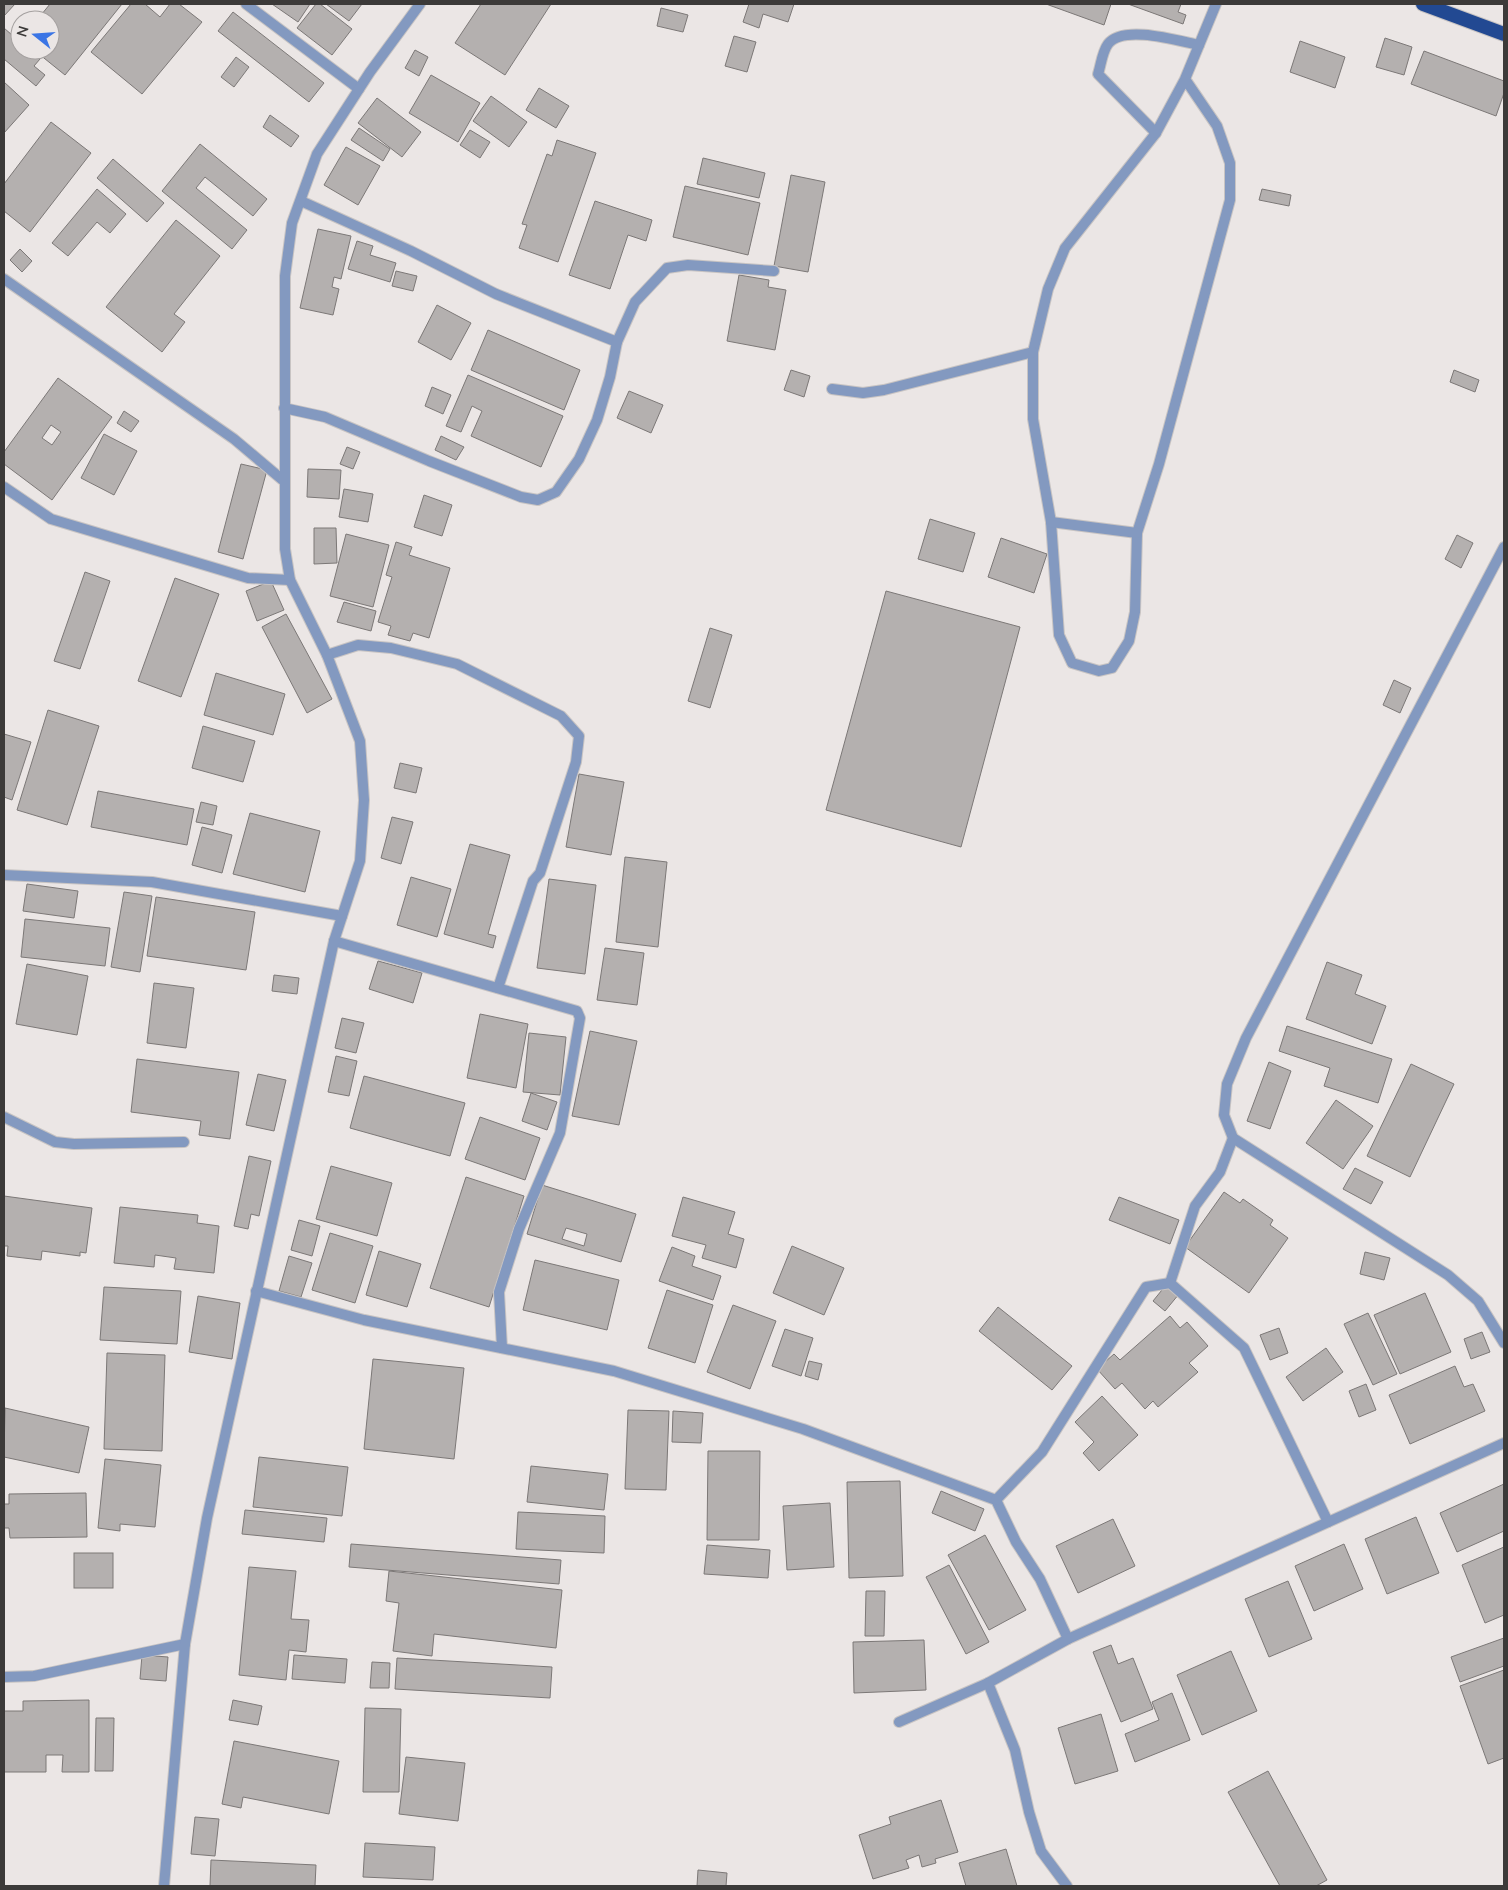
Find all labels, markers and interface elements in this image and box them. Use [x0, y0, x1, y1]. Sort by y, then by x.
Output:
north arrow [10, 10, 60, 60]
text: N [12, 24, 34, 39]

